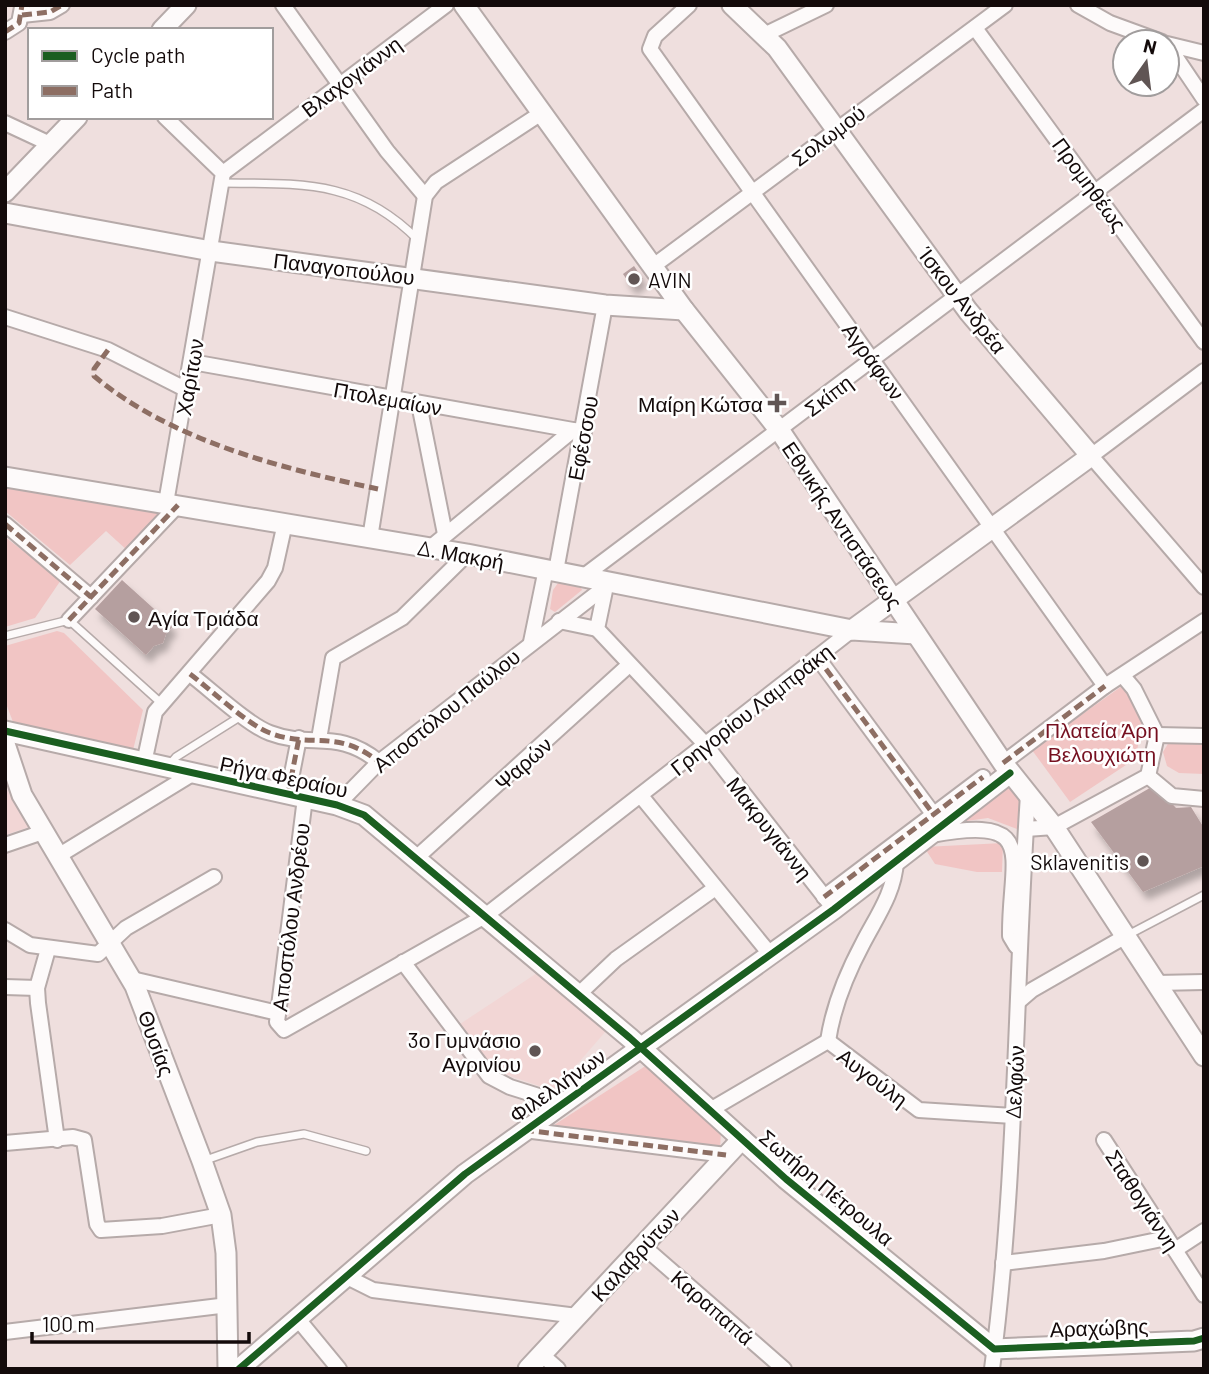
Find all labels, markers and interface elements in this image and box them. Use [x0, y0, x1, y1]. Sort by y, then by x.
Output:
legend [28, 28, 273, 119]
north arrow [1111, 28, 1181, 98]
street label: Βλαχογιάννη [296, 30, 406, 122]
text: N [1141, 33, 1159, 59]
text: Cycle path [91, 42, 185, 67]
text: Path [91, 77, 133, 102]
street label: Σολωμού [786, 99, 870, 171]
street label: Προμηθέως [1048, 132, 1132, 236]
street label: Ίσκου Ανδρέα [913, 241, 1012, 358]
street label: Παναγοπούλου [272, 247, 416, 289]
place label: AVIN [648, 267, 692, 292]
marker: AVIN [626, 271, 642, 287]
street label: Αγράφων [838, 318, 910, 404]
street label: Χαρίτων [170, 337, 208, 417]
street label: Σκίπη [799, 369, 857, 421]
street label: Πτολεμαίων [332, 376, 444, 420]
place label: Μαίρη Κώτσα [638, 391, 763, 416]
street label: Εφέσσου [562, 393, 602, 483]
marker: Μαίρη Κώτσα [769, 395, 785, 411]
street label: Εθνικής Αντιστάσεως [778, 437, 908, 613]
street label: Δ. Μακρή [416, 534, 506, 574]
place label: Αγία Τριάδα [148, 605, 259, 630]
marker: Αγία Τριάδα [126, 609, 142, 625]
street label: Γρηγορίου Λαμπράκη [665, 638, 837, 780]
street label: Αποστόλου Παύλου [368, 643, 524, 777]
park label: Πλατεία Άρη Βελουχιώτη [1045, 717, 1159, 766]
street label: Ψαρών [489, 731, 557, 795]
street label: Ρήγα Φεραίου [218, 750, 350, 802]
street label: Μακρυγιάννη [722, 772, 818, 884]
street label: Αποστόλου Ανδρέου [266, 821, 314, 1013]
place label: Sklavenitis [1030, 849, 1129, 874]
marker: Sklavenitis [1135, 853, 1151, 869]
street label: Θυσίας [134, 1007, 180, 1079]
place label: 3ο Γυμνάσιο Αγρινίου [408, 1027, 521, 1076]
street label: Φιλελλήνων [504, 1043, 610, 1127]
marker: 3ο Γυμνάσιο Αγρινίου [527, 1043, 543, 1059]
street label: Αυγούλη [833, 1043, 913, 1111]
street label: Δελφών [1000, 1045, 1028, 1119]
street label: Σωτήρη Πέτρουλα [755, 1124, 899, 1250]
street label: Σταθογιάννη [1101, 1145, 1185, 1255]
street label: Καλαβρύτων [585, 1202, 685, 1306]
street label: Καραπαπά [667, 1264, 759, 1350]
scale bar [32, 1300, 248, 1344]
text: 100 m [42, 1311, 95, 1336]
street label: Αραχώβης [1049, 1313, 1149, 1341]

